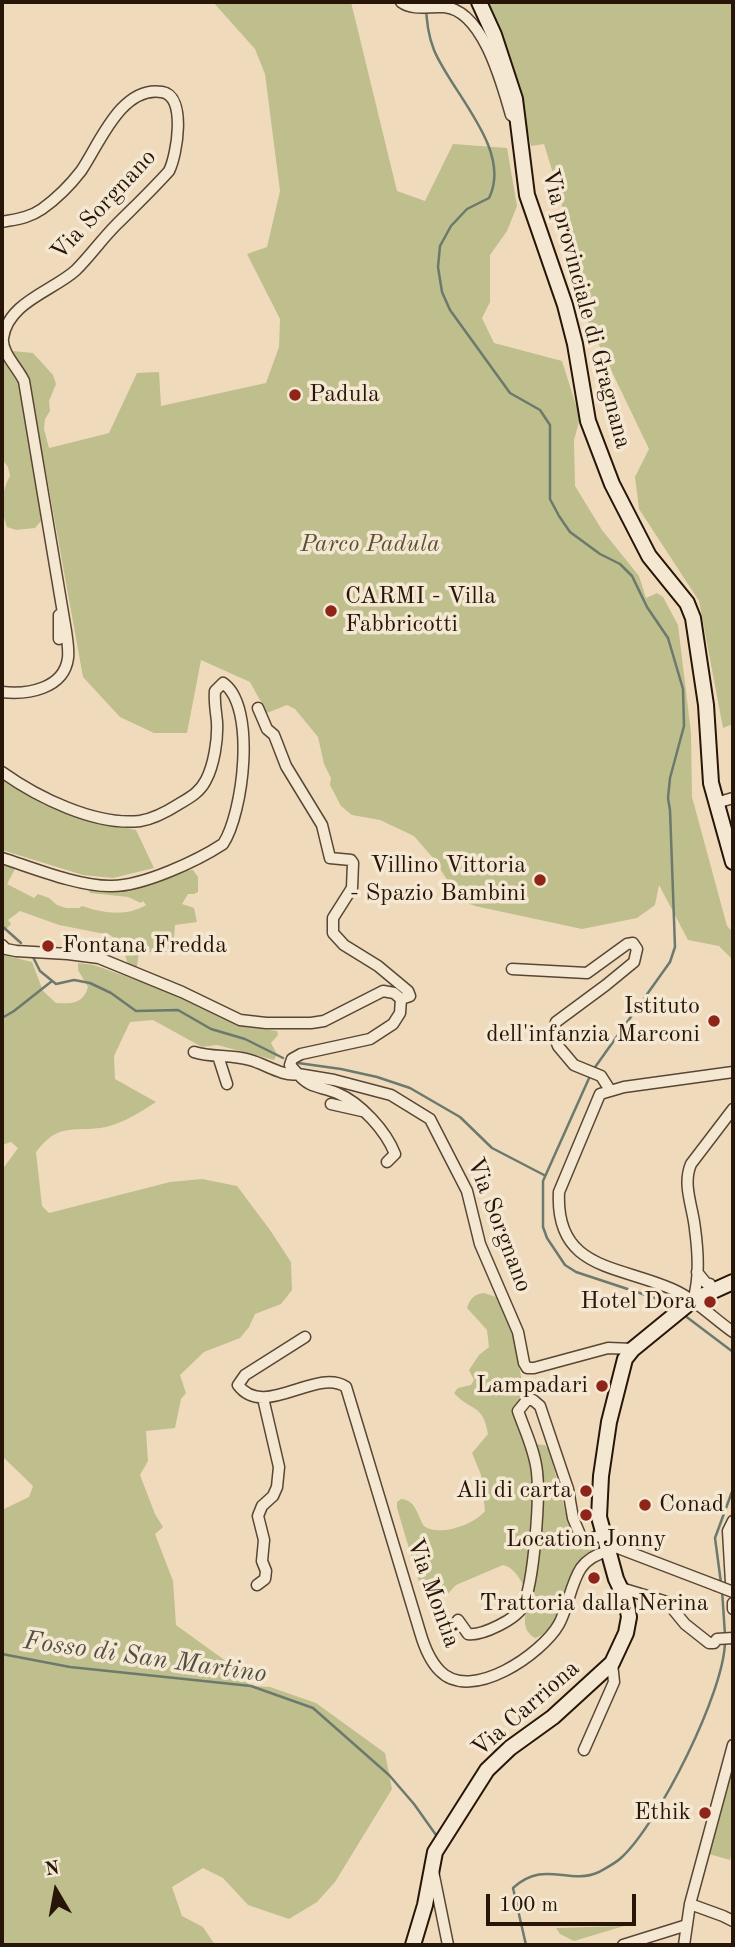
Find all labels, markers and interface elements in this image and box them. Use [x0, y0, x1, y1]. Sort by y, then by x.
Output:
street label: Via Sorgnano [45, 143, 163, 267]
street label: Via provinciale di Gragnana [535, 166, 637, 452]
place label: Padula [309, 381, 380, 409]
marker: Padula [287, 387, 303, 403]
park label: Parco Padula [300, 531, 440, 559]
place label: CARMI - Villa Fabbricotti [345, 583, 496, 639]
marker: CARMI - Villa Fabbricotti [323, 603, 339, 619]
place label: Villino Vittoria - Spazio Bambini [350, 852, 526, 908]
marker: Villino Vittoria - Spazio Bambini [532, 872, 548, 888]
place label: Fontana Fredda [62, 932, 227, 960]
marker: Fontana Fredda [40, 938, 56, 954]
place label: Istituto dell'infanzia Marconi [486, 993, 700, 1049]
marker: Istituto dell'infanzia Marconi [706, 1013, 722, 1029]
street label: Via Sorgnano [460, 1154, 538, 1296]
place label: Hotel Dora [580, 1288, 696, 1316]
marker: Hotel Dora [702, 1294, 718, 1310]
place label: Lampadari [476, 1372, 588, 1400]
marker: Lampadari [594, 1378, 610, 1394]
place label: Ali di carta [456, 1477, 572, 1505]
marker: Ali di carta [578, 1483, 594, 1499]
place label: Conad [659, 1491, 724, 1519]
marker: Conad [637, 1497, 653, 1513]
marker: Location Jonny [578, 1507, 594, 1523]
place label: Location Jonny [506, 1526, 666, 1554]
street label: Via Montia [400, 1534, 466, 1652]
marker: Trattoria dalla Nerina [586, 1570, 602, 1586]
place label: Trattoria dalla Nerina [479, 1590, 709, 1618]
water label: Fosso di San Martino [22, 1626, 268, 1690]
street label: Via Carriona [466, 1654, 586, 1764]
place label: Ethik [634, 1799, 691, 1827]
marker: Ethik [697, 1805, 713, 1821]
north arrow [21, 1856, 91, 1926]
text: N [43, 1859, 61, 1880]
scale bar [490, 1881, 640, 1925]
text: 100 m [499, 1895, 558, 1916]

